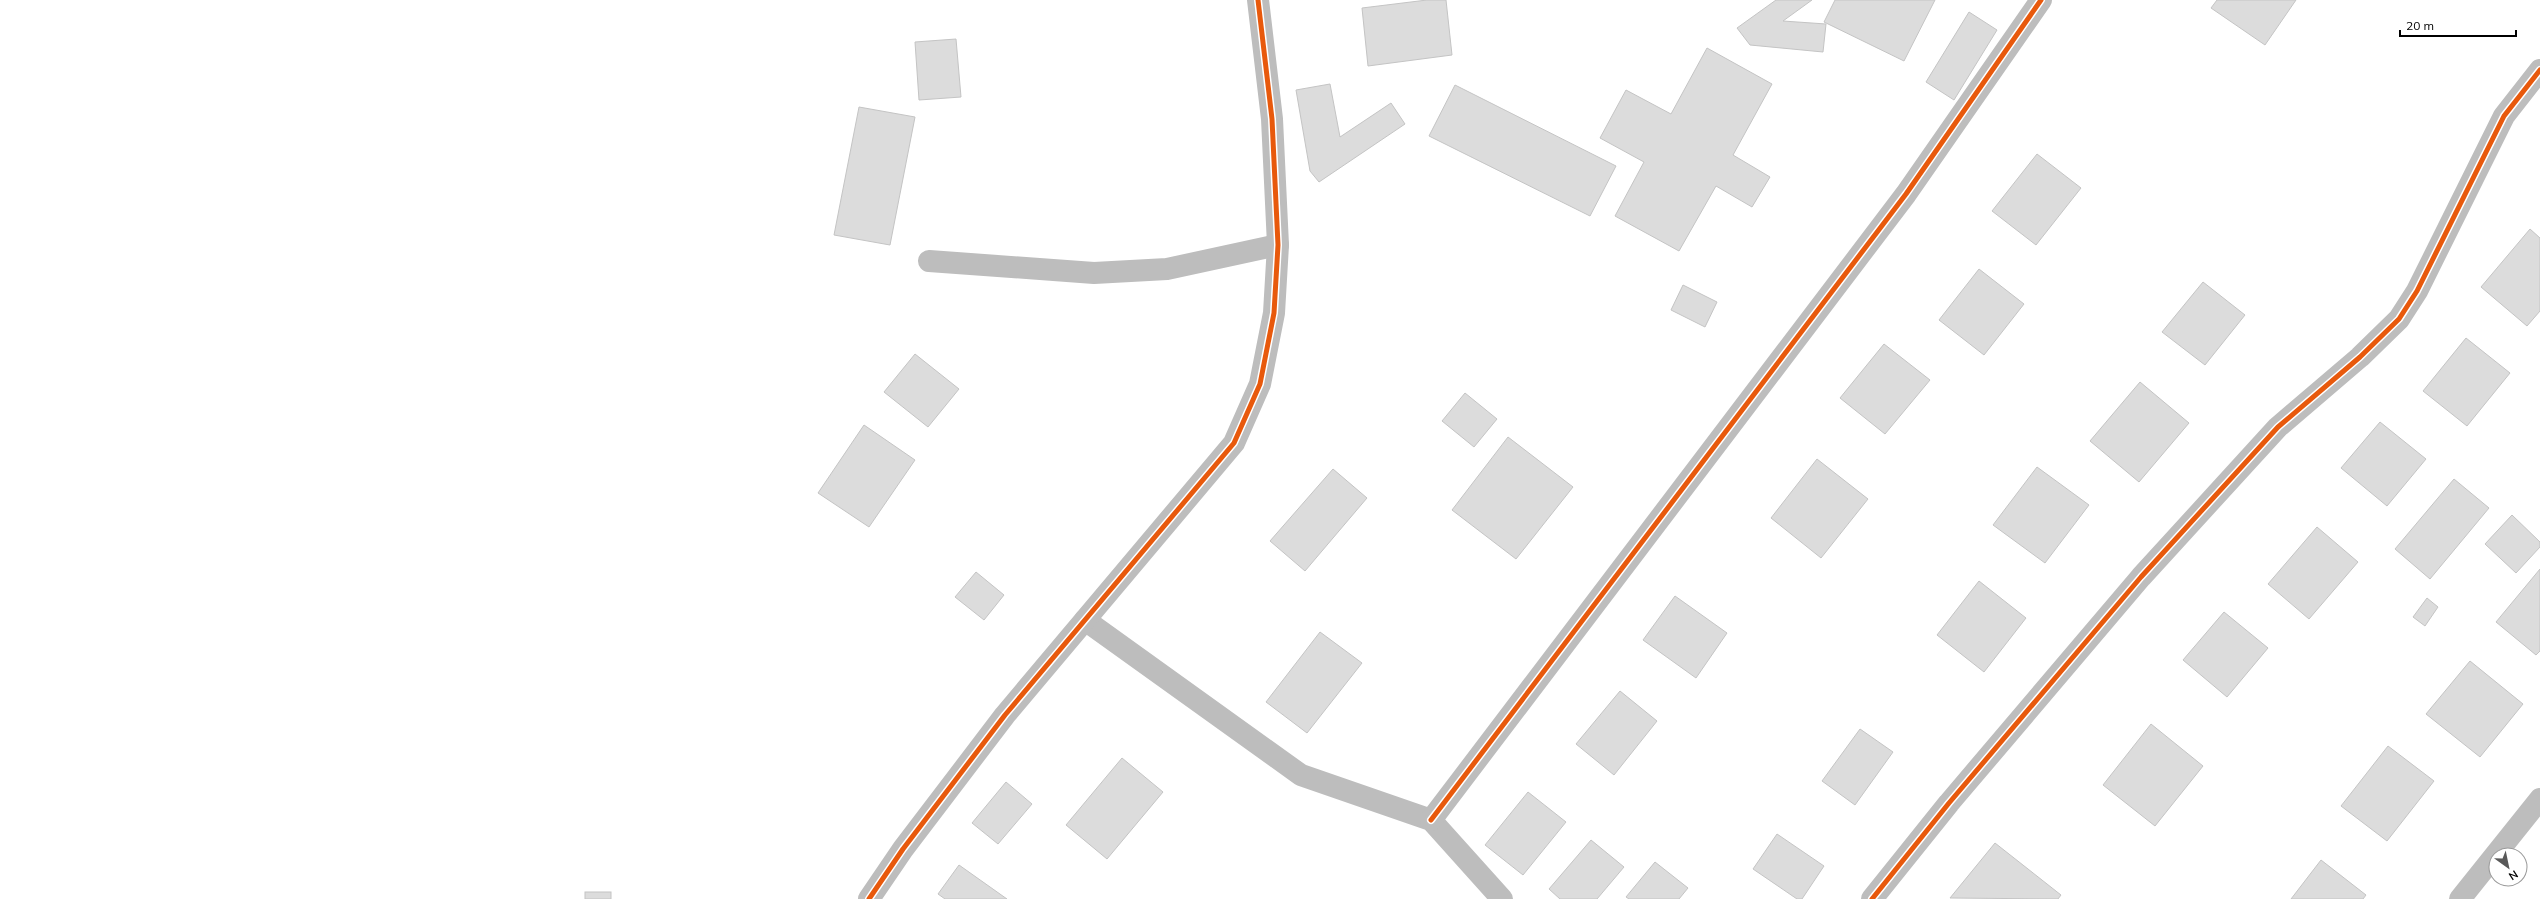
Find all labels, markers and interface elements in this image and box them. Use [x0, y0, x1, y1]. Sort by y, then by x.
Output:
scale bar [2400, 12, 2516, 38]
text: 20 m [2406, 18, 2434, 33]
north arrow [2488, 847, 2528, 887]
text: N [2506, 867, 2521, 884]

